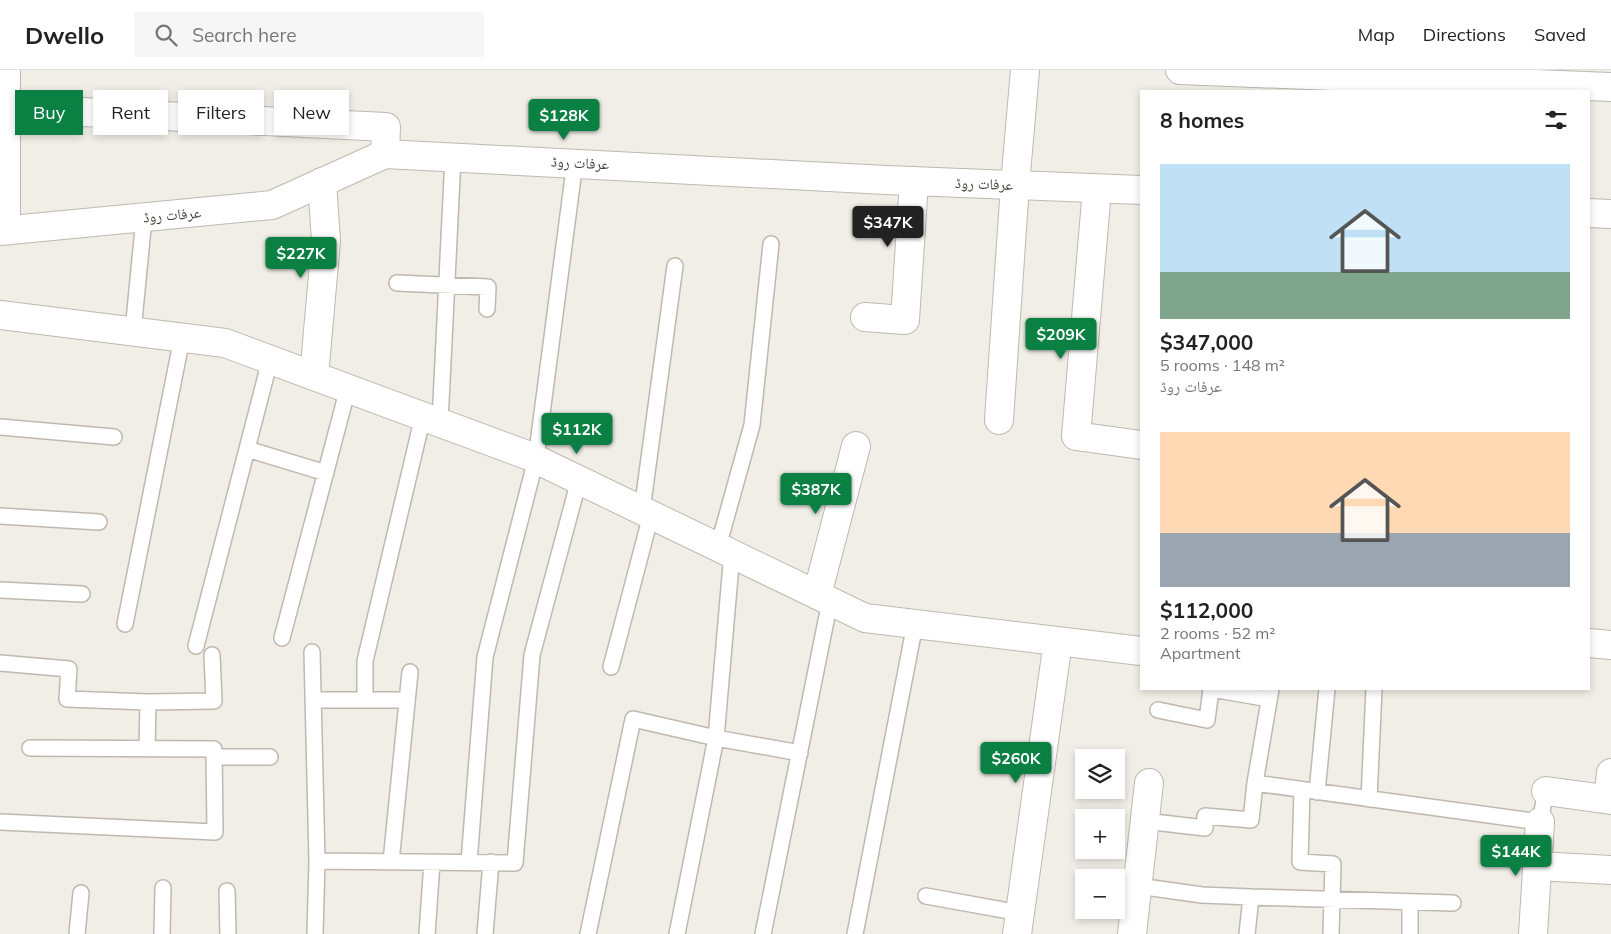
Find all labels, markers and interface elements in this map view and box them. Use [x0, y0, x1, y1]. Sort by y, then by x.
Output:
search box [134, 12, 484, 57]
text: Dwello [25, 20, 104, 50]
icon: search [152, 21, 180, 49]
text: Search here [192, 23, 297, 47]
text: Map [1358, 23, 1395, 46]
text: Directions [1423, 23, 1506, 46]
text: Saved [1534, 23, 1586, 46]
chip: Buy [15, 90, 83, 135]
chip: Rent [93, 90, 168, 135]
chip: Filters [178, 90, 264, 135]
chip: New [274, 90, 349, 135]
pin: $128K [529, 98, 599, 141]
text: $128K [539, 105, 589, 125]
icon: filters [1542, 106, 1570, 134]
text: 8 homes [1160, 107, 1244, 133]
street label: عرفات روڈ [550, 151, 610, 174]
street label: عرفات روڈ [955, 173, 1014, 194]
icon: home [1320, 196, 1410, 286]
street label: عرفات روڈ [142, 202, 202, 227]
pin: $347K [853, 206, 923, 248]
text: $347K [863, 212, 913, 232]
pin: $227K [266, 236, 336, 279]
text: $227K [276, 243, 326, 263]
pin: $209K [1026, 318, 1096, 360]
text: $209K [1036, 324, 1086, 344]
text: $347,000 [1160, 329, 1253, 355]
text: 5 rooms · 148 m² [1160, 355, 1285, 375]
text: عرفات روڈ [1160, 376, 1222, 396]
pin: $112K [542, 412, 612, 455]
text: $112K [552, 419, 602, 439]
icon: home [1320, 465, 1410, 555]
pin: $387K [781, 472, 851, 515]
text: $387K [791, 479, 841, 499]
text: $112,000 [1160, 597, 1253, 623]
text: 2 rooms · 52 m² [1160, 623, 1275, 643]
text: Apartment [1160, 643, 1241, 663]
pin: $260K [981, 742, 1051, 784]
text: $260K [991, 748, 1041, 768]
map controls [1075, 749, 1125, 919]
button: layers [1075, 749, 1125, 799]
button: + [1075, 809, 1125, 859]
pin: $144K [1481, 834, 1551, 877]
text: $144K [1491, 841, 1541, 861]
button: − [1075, 869, 1125, 919]

